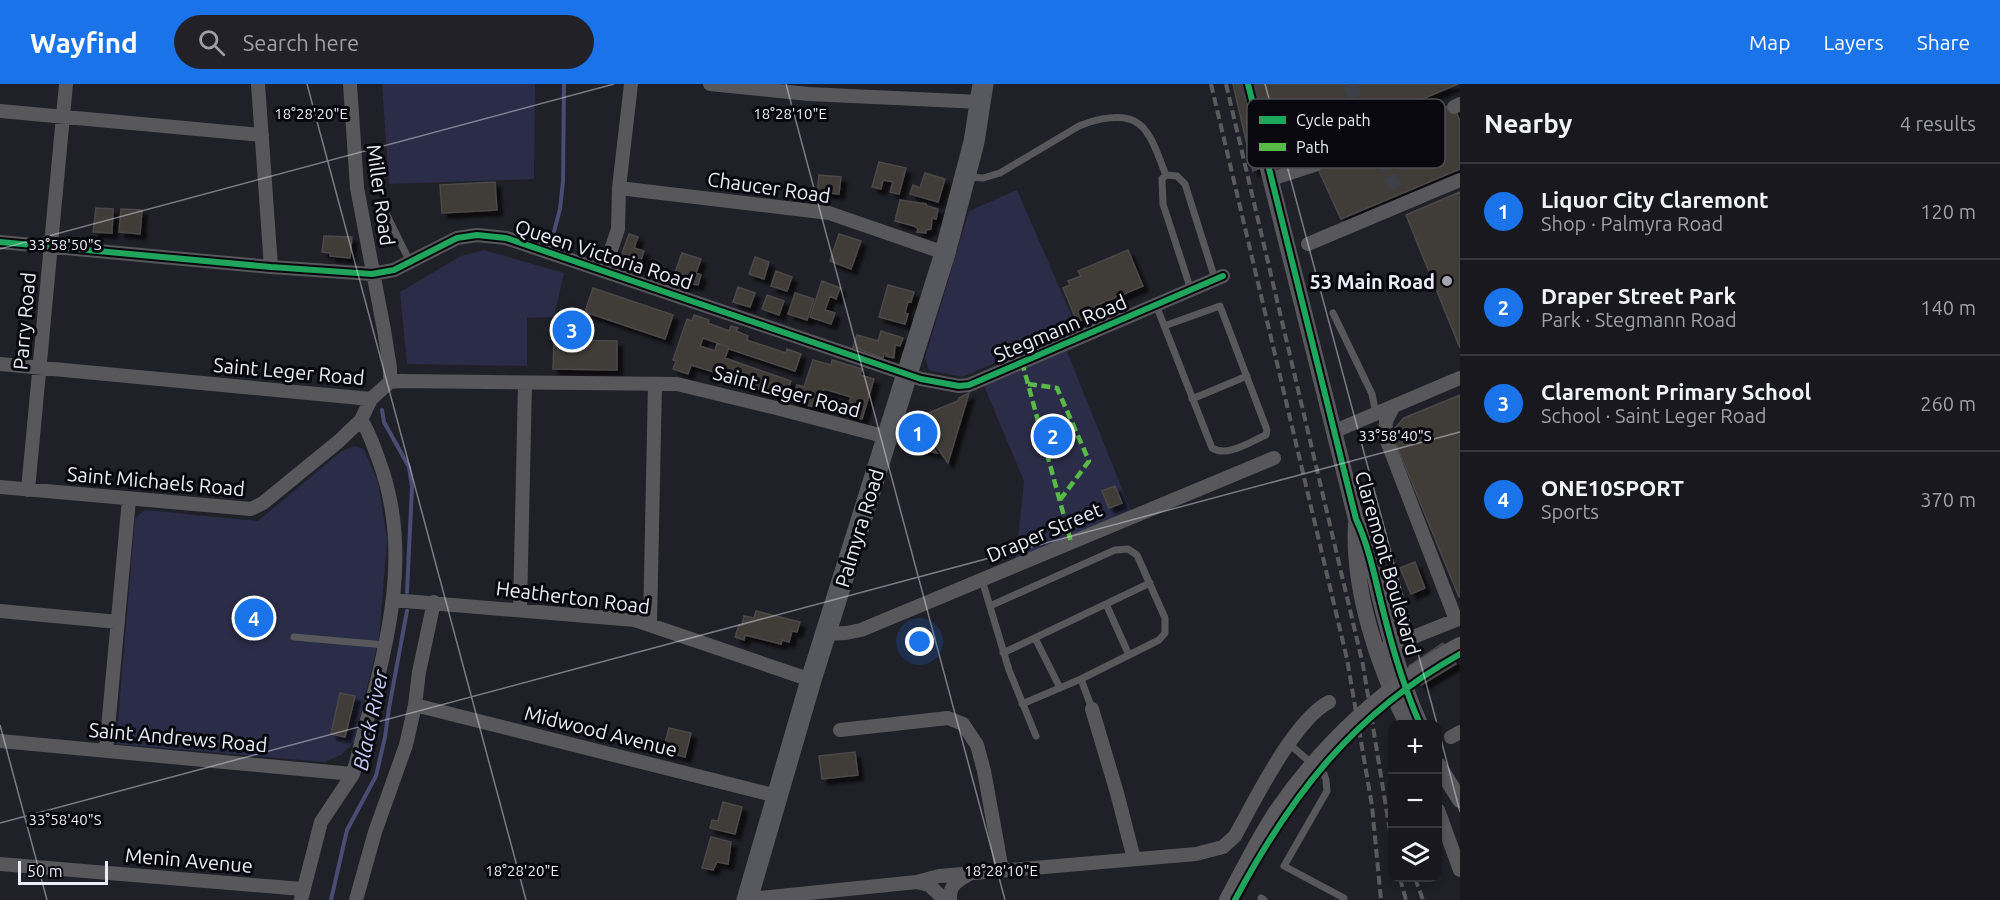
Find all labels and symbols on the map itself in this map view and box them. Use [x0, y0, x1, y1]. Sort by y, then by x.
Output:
legend [1247, 99, 1445, 168]
text: 18°28'20"E [274, 105, 348, 122]
text: 18°28'10"E [753, 105, 827, 122]
text: Cycle path [1296, 111, 1371, 129]
text: Path [1296, 138, 1329, 156]
street label: Miller Road [363, 143, 399, 247]
street label: Chaucer Road [706, 167, 832, 207]
street label: Queen Victoria Road [512, 214, 696, 294]
text: 33°58'50"S [28, 236, 102, 253]
place label: 53 Main Road [1309, 270, 1435, 293]
street label: Parry Road [8, 271, 40, 371]
marker: 53 Main Road [1440, 274, 1454, 288]
street label: Stegmann Road [990, 290, 1130, 366]
pin: 3 [552, 308, 592, 352]
street label: Saint Leger Road [213, 353, 365, 389]
street label: Saint Leger Road [711, 360, 863, 422]
pin: 1 [898, 410, 938, 456]
pin: 2 [1034, 414, 1072, 458]
text: 33°58'40"S [1358, 427, 1432, 444]
street label: Saint Michaels Road [66, 462, 246, 500]
street label: Palmyra Road [830, 466, 888, 590]
street label: Claremont Boulevard [1351, 468, 1425, 658]
street label: Draper Street [983, 497, 1105, 567]
street label: Heatherton Road [495, 576, 651, 618]
pin: 4 [234, 596, 274, 640]
your location [905, 627, 934, 656]
water label: Black River [348, 667, 393, 772]
street label: Midwood Avenue [522, 701, 680, 761]
street label: Saint Andrews Road [88, 718, 268, 756]
text: 33°58'40"S [28, 811, 102, 828]
street label: Menin Avenue [124, 843, 254, 877]
scale bar [18, 858, 108, 886]
text: 18°28'20"E [485, 862, 559, 879]
text: 18°28'10"E [964, 862, 1038, 879]

